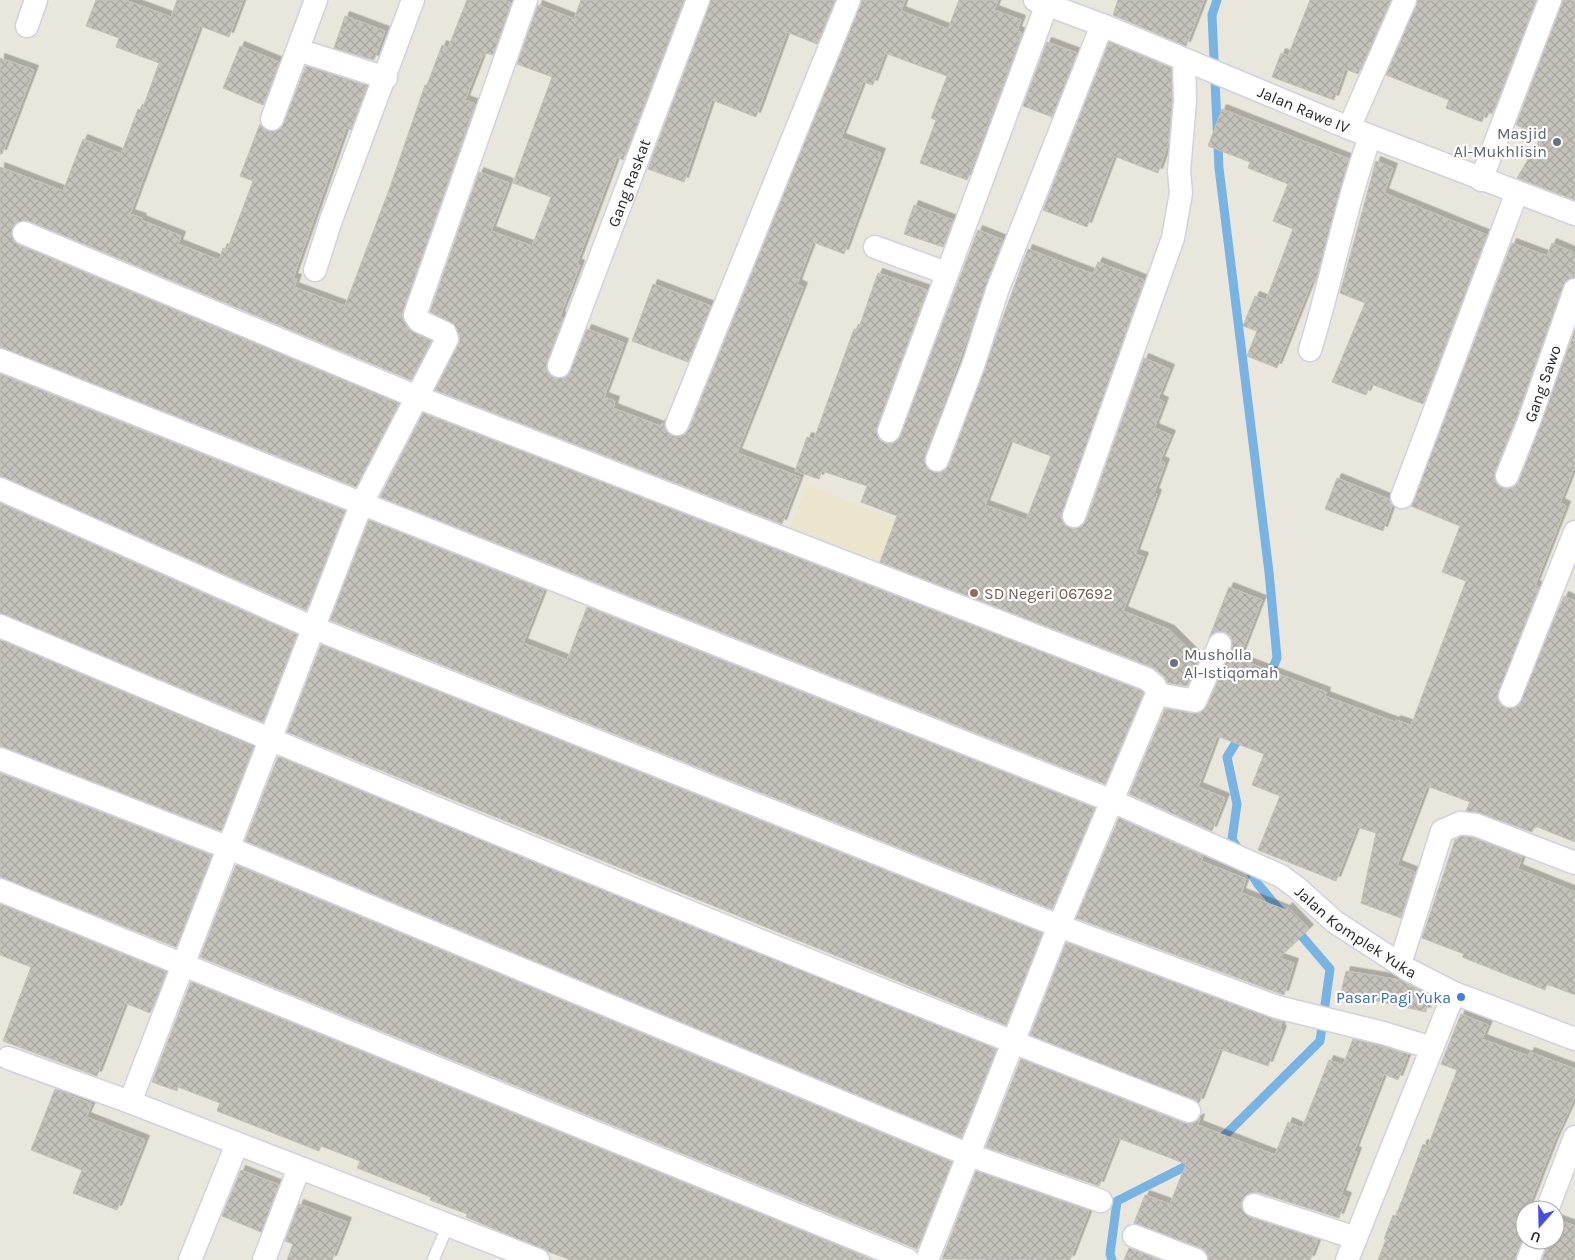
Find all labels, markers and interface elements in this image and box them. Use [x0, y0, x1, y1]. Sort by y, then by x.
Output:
street label: Jalan Rawe IV [1255, 82, 1352, 137]
place label: Masjid Al-Mukhlisin [1454, 124, 1547, 161]
street label: Gang Raskat [603, 136, 654, 229]
marker: Masjid Al-Mukhlisin [1551, 136, 1563, 148]
street label: Gang Sawo [1520, 342, 1564, 425]
place label: SD Negeri 067692 [984, 584, 1113, 603]
marker: SD Negeri 067692 [968, 587, 980, 599]
place label: Musholla Al-Istiqomah [1184, 645, 1278, 682]
marker: Musholla Al-Istiqomah [1168, 657, 1180, 669]
street label: Jalan Komplek Yuka [1291, 882, 1420, 982]
place label: Pasar Pagi Yuka [1336, 988, 1451, 1007]
marker: Pasar Pagi Yuka [1455, 991, 1467, 1003]
north arrow [1515, 1200, 1565, 1250]
text: U [1528, 1227, 1543, 1246]

